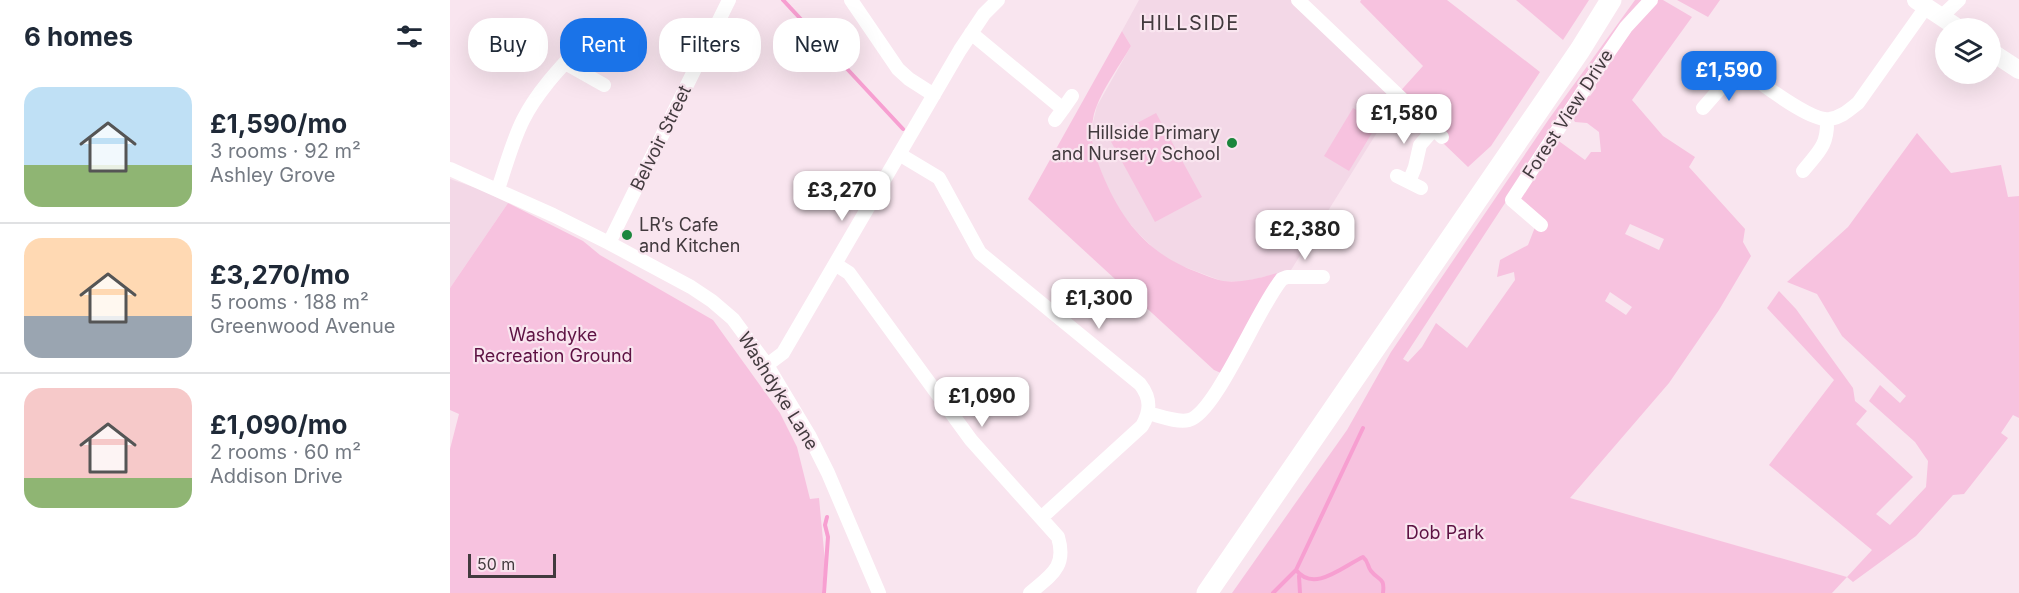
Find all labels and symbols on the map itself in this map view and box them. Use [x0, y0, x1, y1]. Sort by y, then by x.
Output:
district label: HILLSIDE [1140, 11, 1240, 35]
street label: Forest View Drive [1518, 45, 1617, 182]
pin: £1,590 [1680, 51, 1778, 102]
street label: Belvoir Street [626, 82, 695, 194]
pin: £1,580 [1355, 94, 1453, 145]
place label: Hillside Primary and Nursery School [1052, 122, 1220, 164]
marker: Hillside Primary and Nursery School [1225, 136, 1239, 150]
pin: £3,270 [793, 171, 891, 222]
pin: £2,380 [1256, 210, 1354, 261]
place label: LR’s Cafe and Kitchen [639, 214, 740, 256]
marker: LR’s Cafe and Kitchen [620, 228, 634, 242]
pin: £1,300 [1050, 279, 1148, 330]
park label: Washdyke Recreation Ground [473, 324, 633, 366]
street label: Washdyke Lane [734, 328, 823, 453]
pin: £1,090 [933, 377, 1031, 428]
park label: Dob Park [1406, 522, 1484, 543]
scale bar [468, 551, 556, 578]

